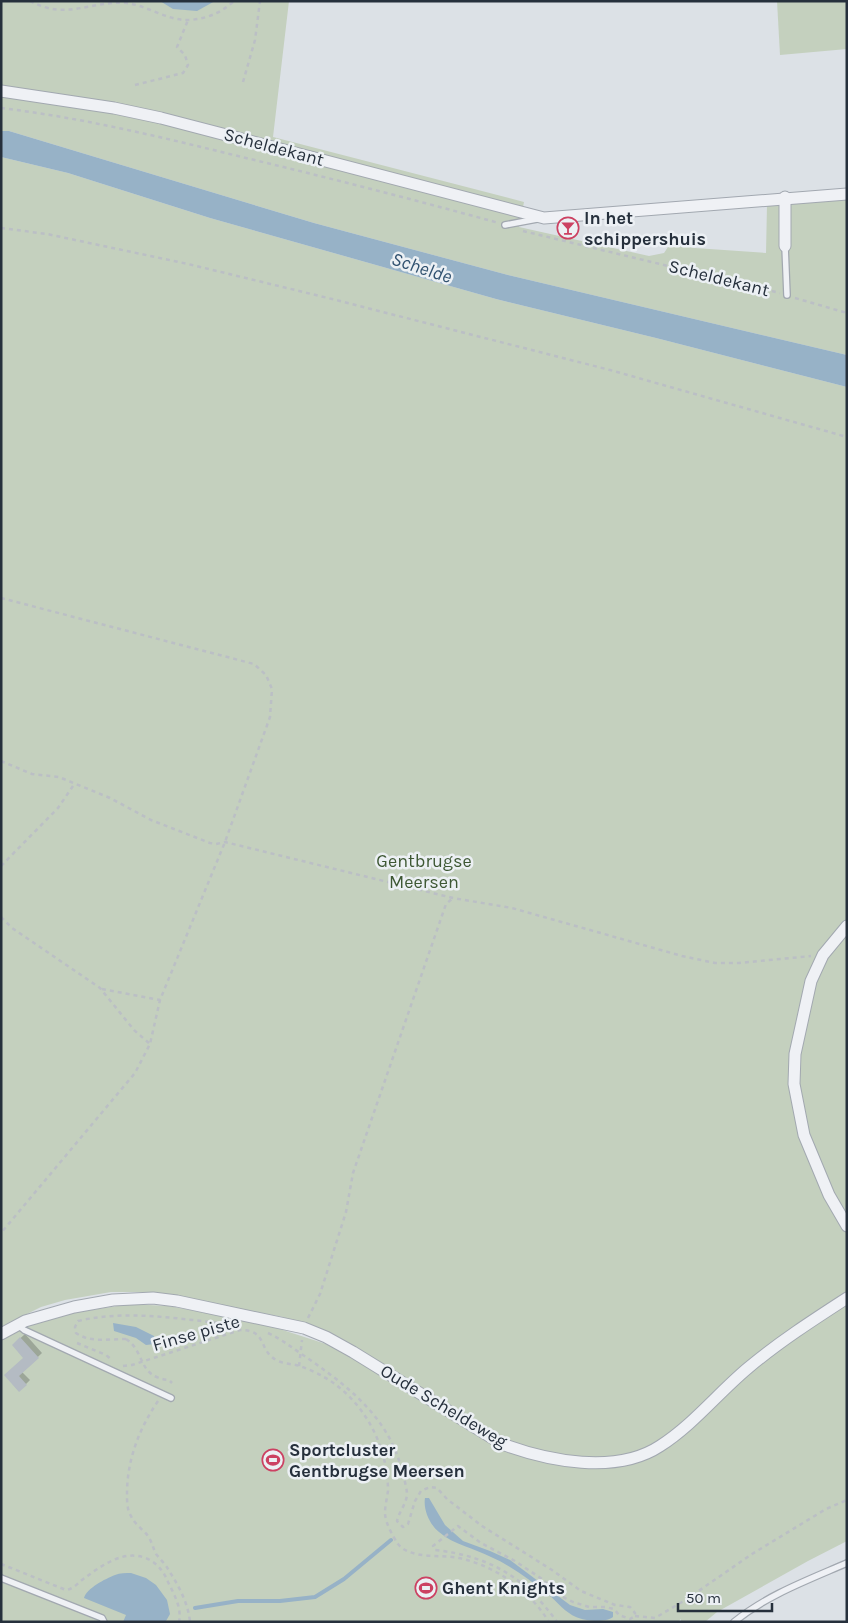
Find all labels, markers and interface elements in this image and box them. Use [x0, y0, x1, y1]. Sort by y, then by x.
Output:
street label: Scheldekant [221, 123, 327, 171]
place label: In het schippershuis [584, 207, 706, 250]
bar icon: In het schippershuis [556, 216, 580, 240]
water label: Schelde [389, 248, 455, 288]
street label: Scheldekant [666, 255, 772, 301]
park label: Gentbrugse Meersen [376, 850, 472, 893]
street label: Finse piste [150, 1310, 242, 1356]
street label: Oude Scheldeweg [376, 1359, 512, 1453]
place label: Sportcluster Gentbrugse Meersen [289, 1439, 465, 1482]
sports icon: Sportcluster Gentbrugse Meersen [261, 1448, 285, 1472]
sports icon: Ghent Knights [414, 1576, 438, 1600]
place label: Ghent Knights [442, 1577, 565, 1599]
scale bar [678, 1580, 772, 1612]
text: 50 m [686, 1589, 721, 1607]

